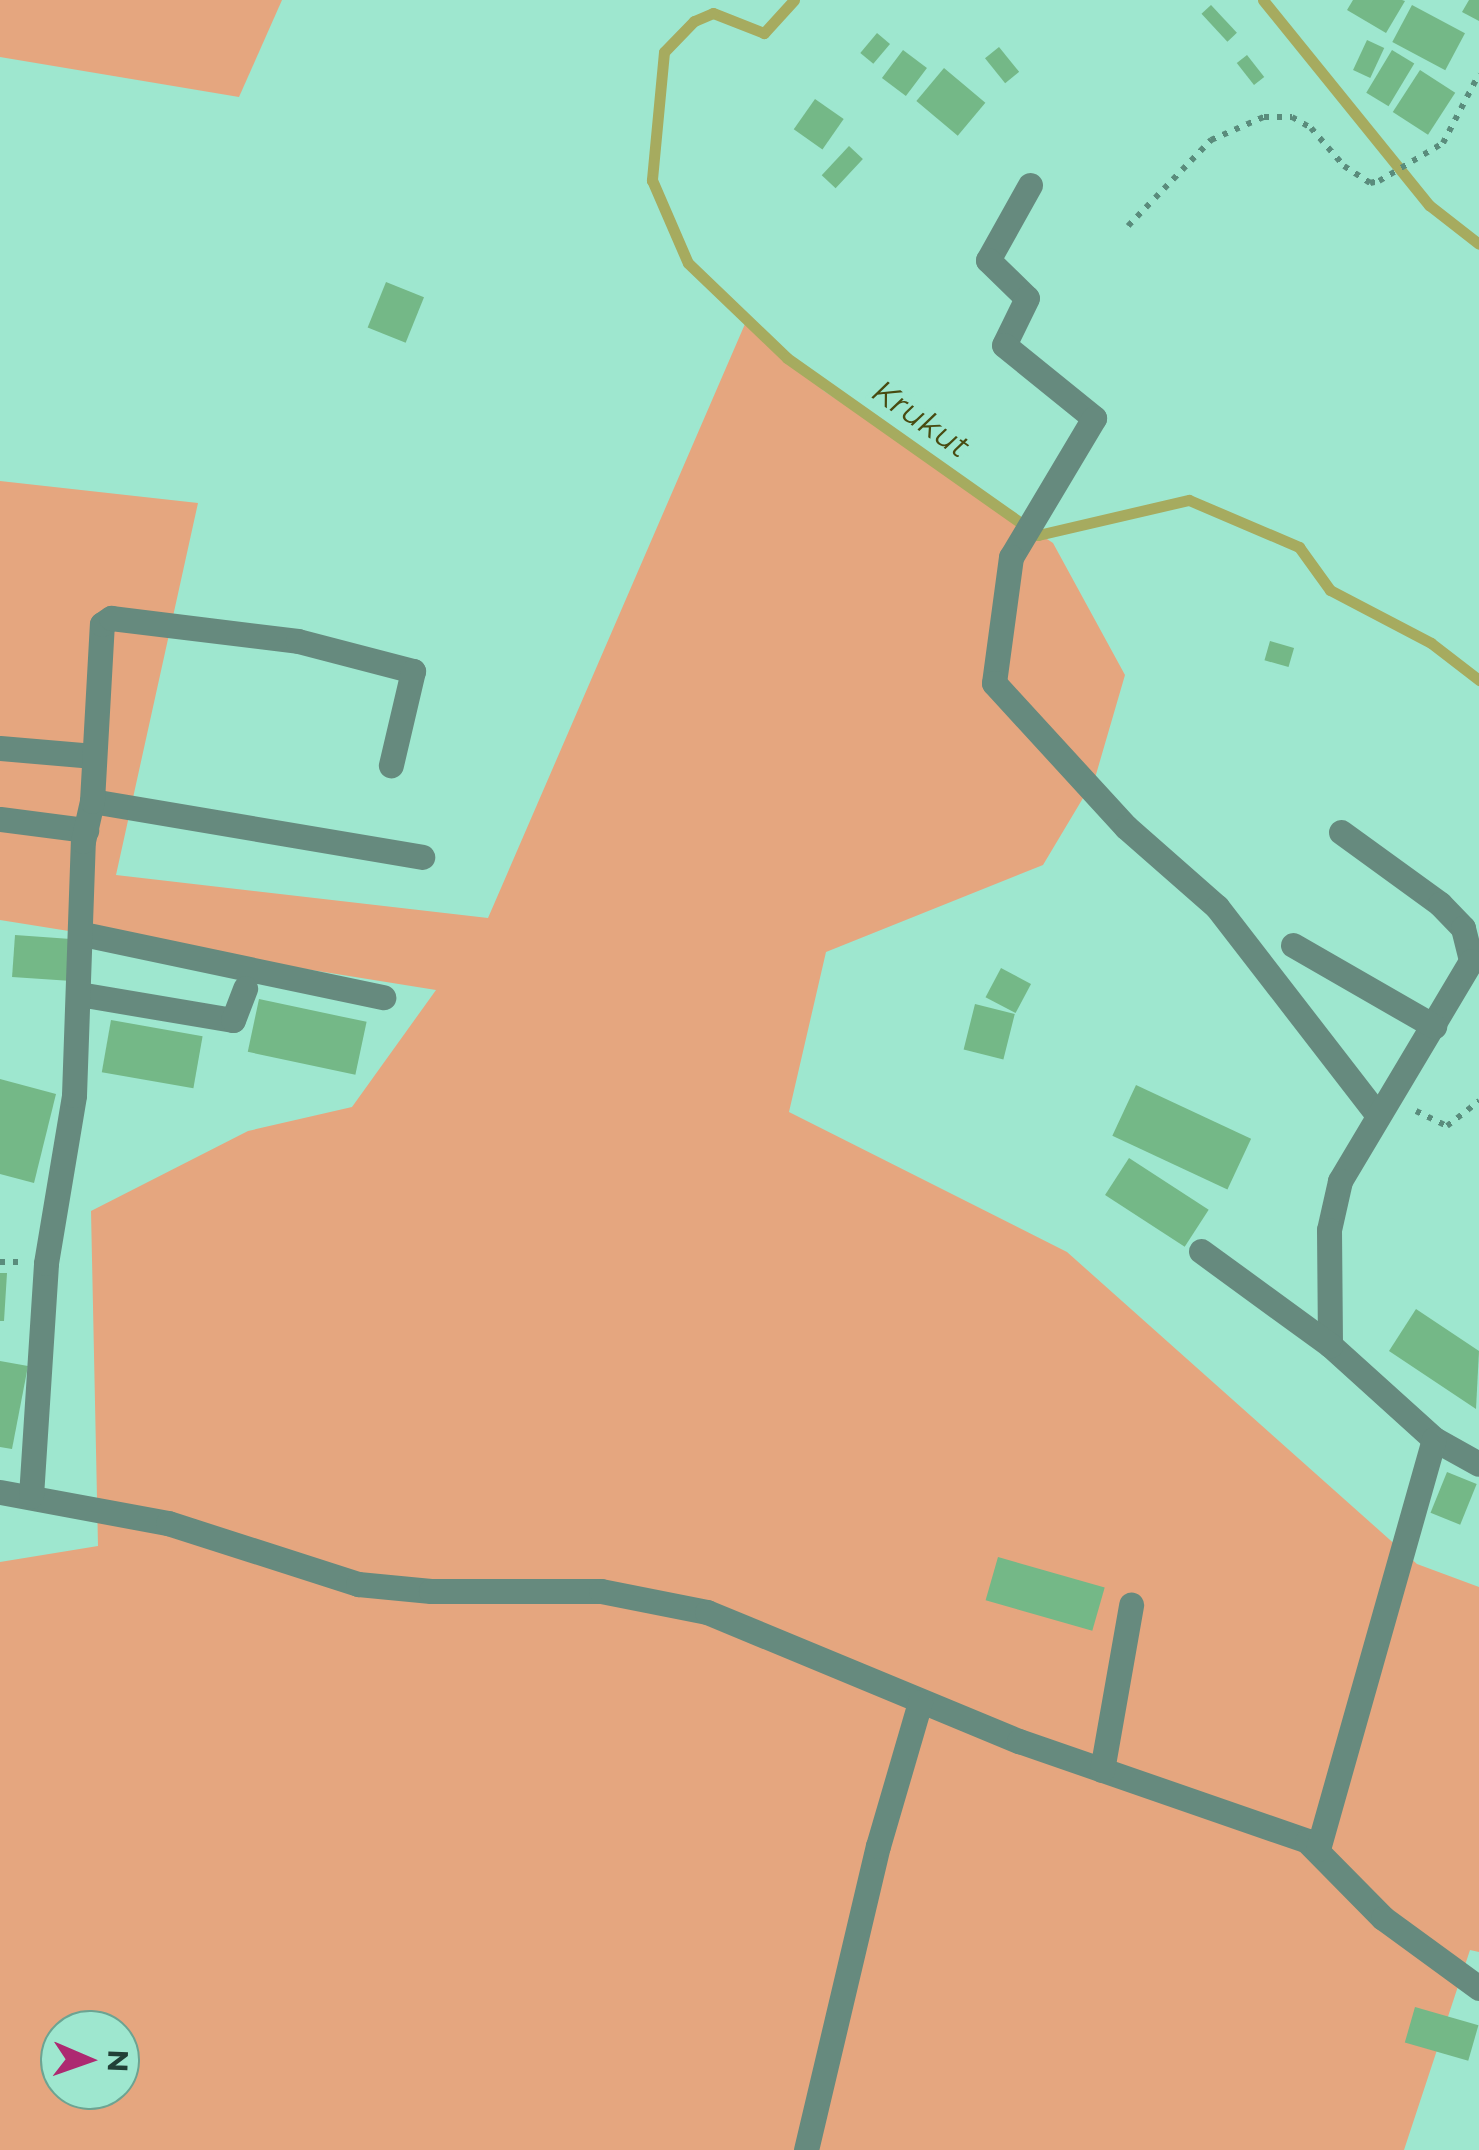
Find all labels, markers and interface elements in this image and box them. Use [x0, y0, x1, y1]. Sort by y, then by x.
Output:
water label: Krukut [865, 372, 977, 466]
north arrow [40, 2010, 140, 2110]
text: N [101, 2049, 135, 2073]

